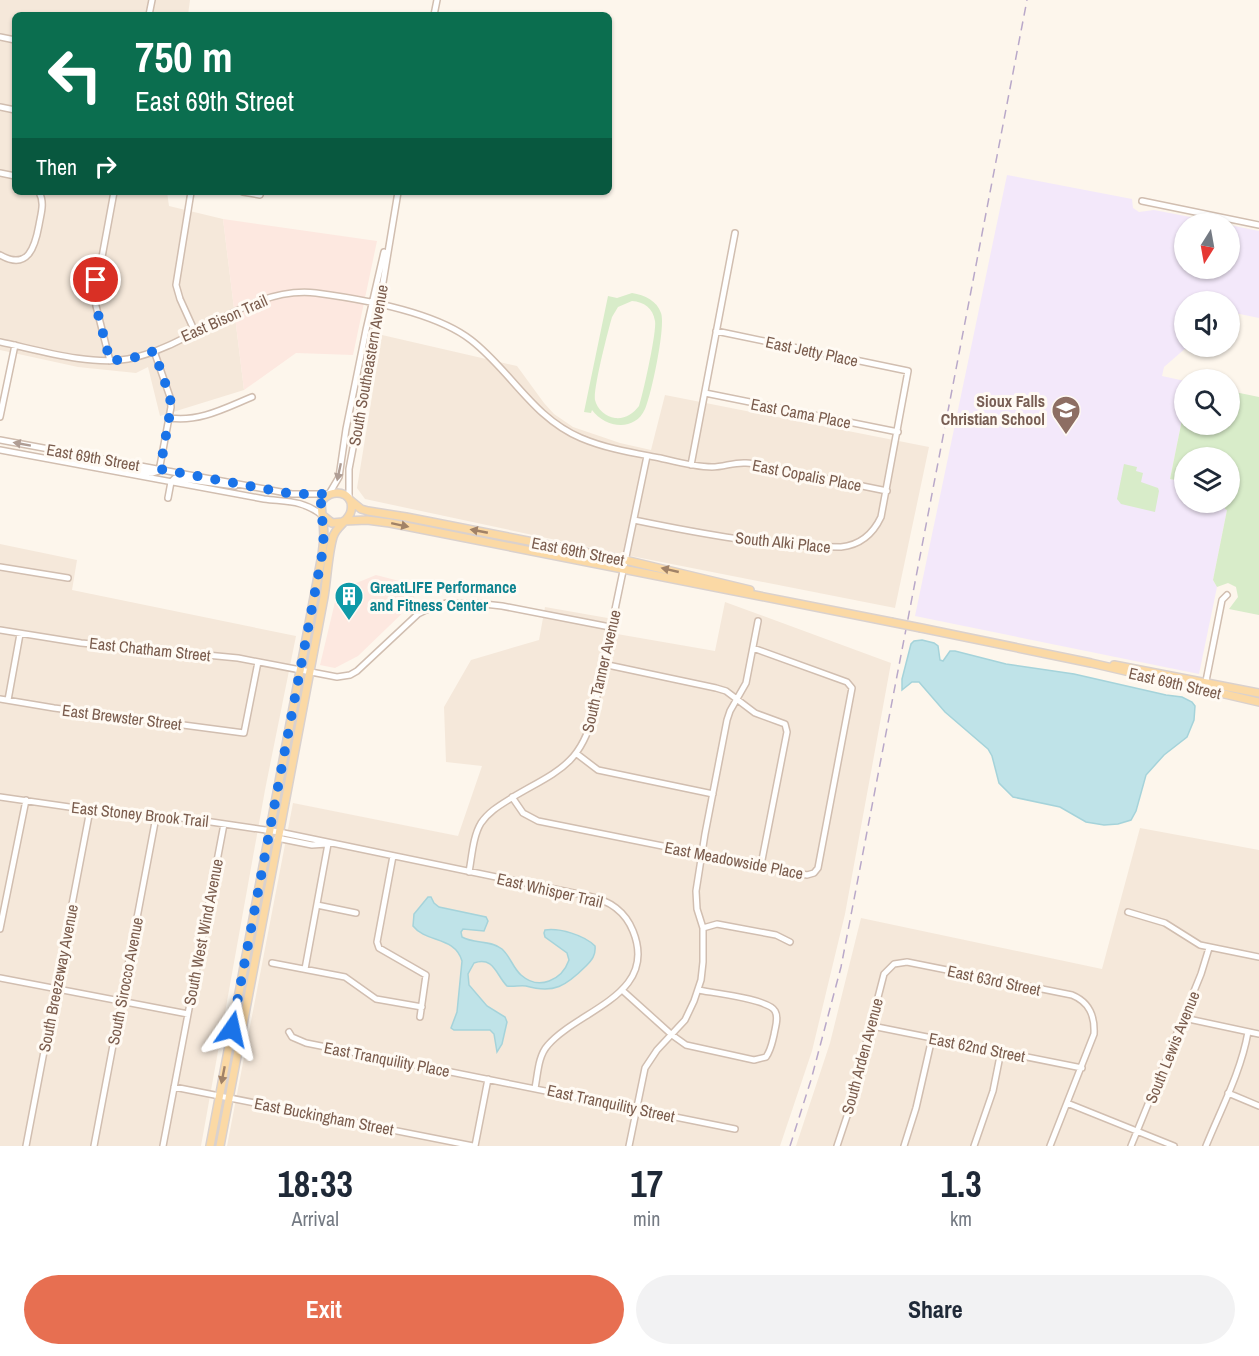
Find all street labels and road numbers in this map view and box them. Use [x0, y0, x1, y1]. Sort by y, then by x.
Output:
street label: South Southeastern Avenue [343, 283, 393, 447]
street label: East Bison Trail [177, 289, 271, 347]
street label: East Jetty Place [764, 330, 860, 372]
street label: East Cama Place [749, 393, 853, 433]
street label: East 69th Street [45, 438, 142, 476]
street label: East Copalis Place [750, 454, 864, 496]
street label: South Alki Place [734, 526, 832, 558]
street label: East 69th Street [530, 531, 627, 571]
street label: South Tanner Avenue [576, 607, 626, 735]
street label: East Chatham Street [88, 632, 212, 666]
street label: East 69th Street [1127, 662, 1224, 704]
street label: East Brewster Street [61, 699, 183, 735]
street label: East Stoney Brook Trail [70, 796, 210, 832]
street label: East Meadowside Place [663, 836, 805, 884]
street label: South West Wind Avenue [178, 857, 228, 1007]
street label: East Whisper Trail [495, 867, 605, 913]
street label: South Breezeway Avenue [33, 902, 83, 1054]
street label: South Sirocco Avenue [102, 915, 148, 1047]
street label: East 63rd Street [945, 959, 1043, 1001]
street label: South Lewis Avenue [1139, 988, 1205, 1106]
street label: South Arden Avenue [836, 995, 888, 1117]
street label: East 62nd Street [927, 1027, 1027, 1067]
street label: East Tranquility Place [322, 1036, 452, 1082]
street label: East Tranquility Street [545, 1079, 677, 1127]
street label: East Buckingham Street [252, 1092, 396, 1140]

